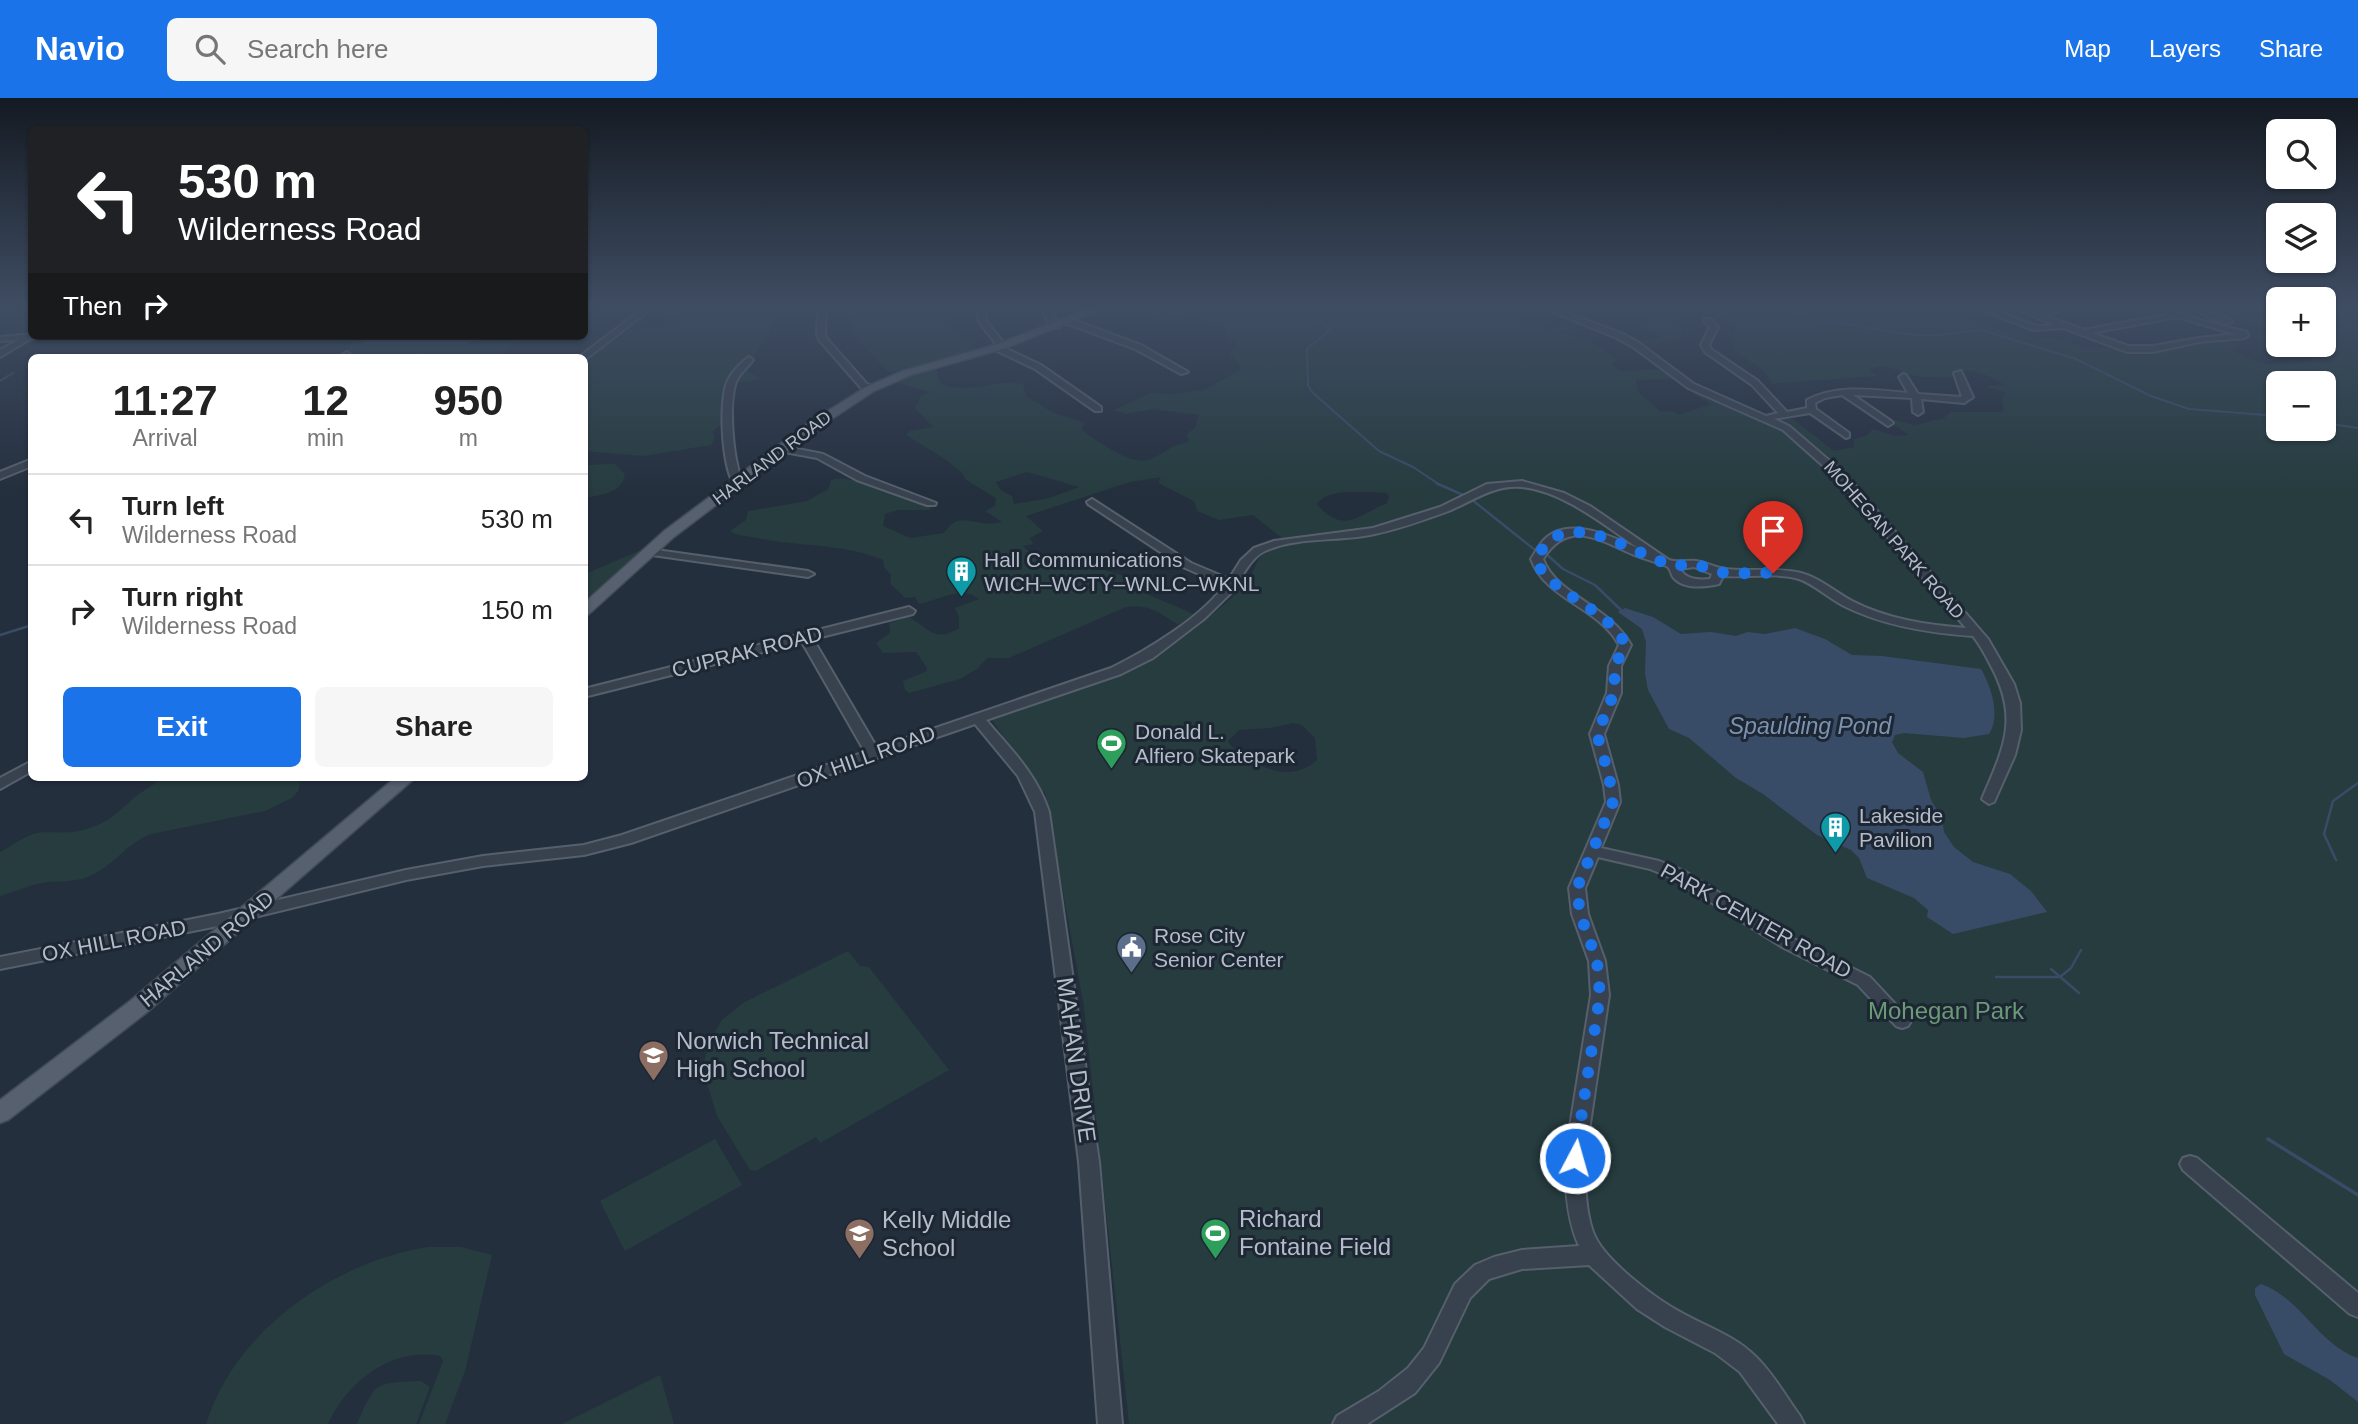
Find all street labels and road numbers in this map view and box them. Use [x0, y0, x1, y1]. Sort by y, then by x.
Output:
street label: HARLAND ROAD [709, 407, 835, 509]
street label: MOHEGAN PARK ROAD [1820, 457, 1968, 623]
street label: CUPRAK ROAD [669, 622, 824, 681]
street label: OX HILL ROAD [793, 721, 938, 792]
street label: PARK CENTER ROAD [1657, 859, 1856, 983]
street label: HARLAND ROAD [135, 886, 278, 1011]
street label: OX HILL ROAD [40, 915, 188, 966]
street label: MAHAN DRIVE [1052, 976, 1101, 1144]

